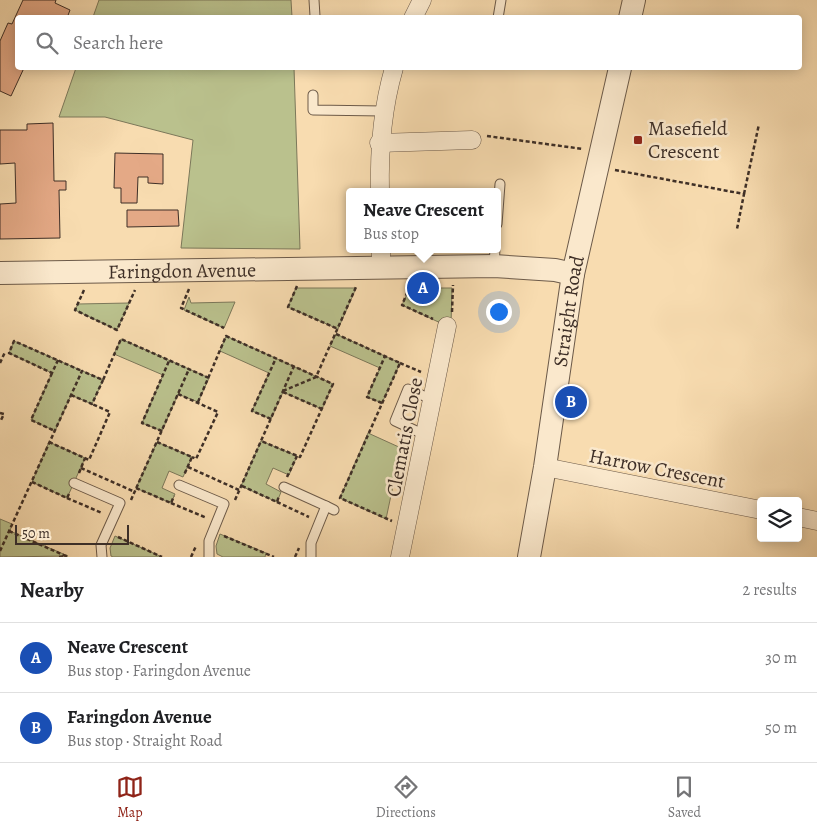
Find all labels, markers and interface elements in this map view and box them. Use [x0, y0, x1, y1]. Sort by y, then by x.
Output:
search box [15, 15, 802, 70]
icon: search [33, 29, 61, 57]
text: Search here [73, 30, 163, 56]
place label: Masefield Crescent [648, 115, 728, 165]
marker: Masefield Crescent [632, 134, 644, 146]
popup [346, 188, 501, 253]
text: Neave Crescent [363, 197, 484, 223]
text: Bus stop [363, 223, 419, 245]
street label: Straight Road [547, 252, 591, 369]
street label: Faringdon Avenue [108, 256, 256, 285]
pin: A [407, 269, 439, 307]
your location [486, 299, 512, 325]
street label: Clematis Close [380, 375, 429, 499]
pin: B [555, 383, 587, 421]
street label: Harrow Crescent [587, 442, 728, 495]
map controls [757, 497, 802, 542]
button: layers [757, 497, 802, 542]
scale bar [15, 522, 129, 545]
text: 50 m [22, 524, 50, 543]
text: Nearby [20, 576, 83, 604]
text: 2 results [742, 579, 797, 601]
text: Neave Crescent [67, 634, 188, 660]
text: A [31, 647, 41, 669]
text: 30 m [765, 647, 797, 669]
text: Bus stop · Faringdon Avenue [67, 660, 251, 682]
text: Faringdon Avenue [67, 704, 212, 730]
text: B [31, 717, 41, 739]
text: 50 m [765, 717, 797, 739]
text: Bus stop · Straight Road [67, 730, 222, 752]
tab: Map [116, 773, 144, 822]
tab: Directions [376, 773, 436, 822]
tab: Saved [668, 773, 701, 822]

